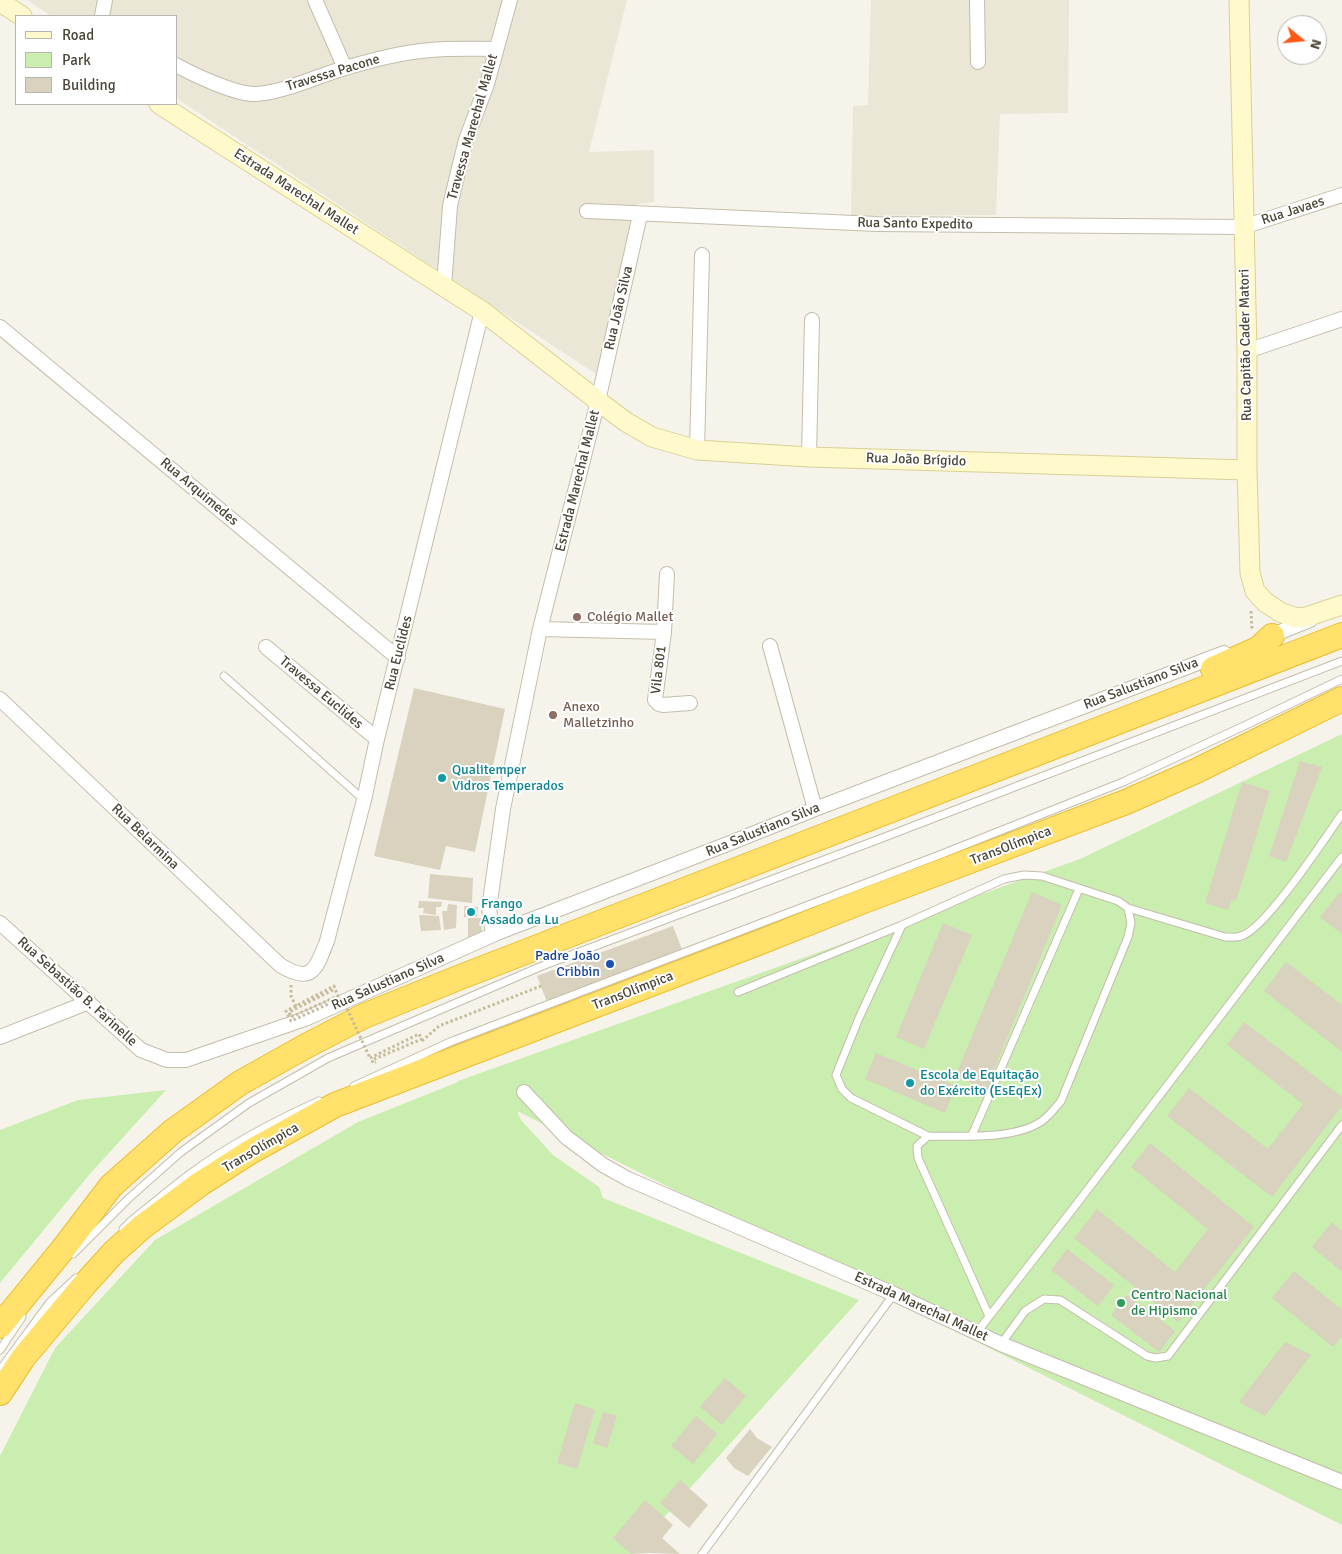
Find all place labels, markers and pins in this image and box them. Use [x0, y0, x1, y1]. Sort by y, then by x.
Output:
place label: Colégio Mallet [587, 609, 673, 625]
marker: Colégio Mallet [571, 611, 583, 623]
place label: Anexo Malletzinho [563, 699, 634, 732]
marker: Anexo Malletzinho [547, 709, 559, 721]
place label: Qualitemper Vidros Temperados [452, 762, 564, 794]
marker: Qualitemper Vidros Temperados [436, 772, 448, 784]
place label: Frango Assado da Lu [481, 896, 559, 929]
marker: Frango Assado da Lu [465, 906, 477, 918]
place label: Padre João Cribbin [535, 948, 600, 980]
marker: Padre João Cribbin [604, 958, 616, 970]
place label: Escola de Equitação do Exército (EsEqEx) [920, 1067, 1042, 1100]
marker: Escola de Equitação do Exército (EsEqEx) [904, 1077, 916, 1089]
place label: Centro Nacional de Hipismo [1131, 1287, 1227, 1320]
marker: Centro Nacional de Hipismo [1115, 1297, 1127, 1309]

